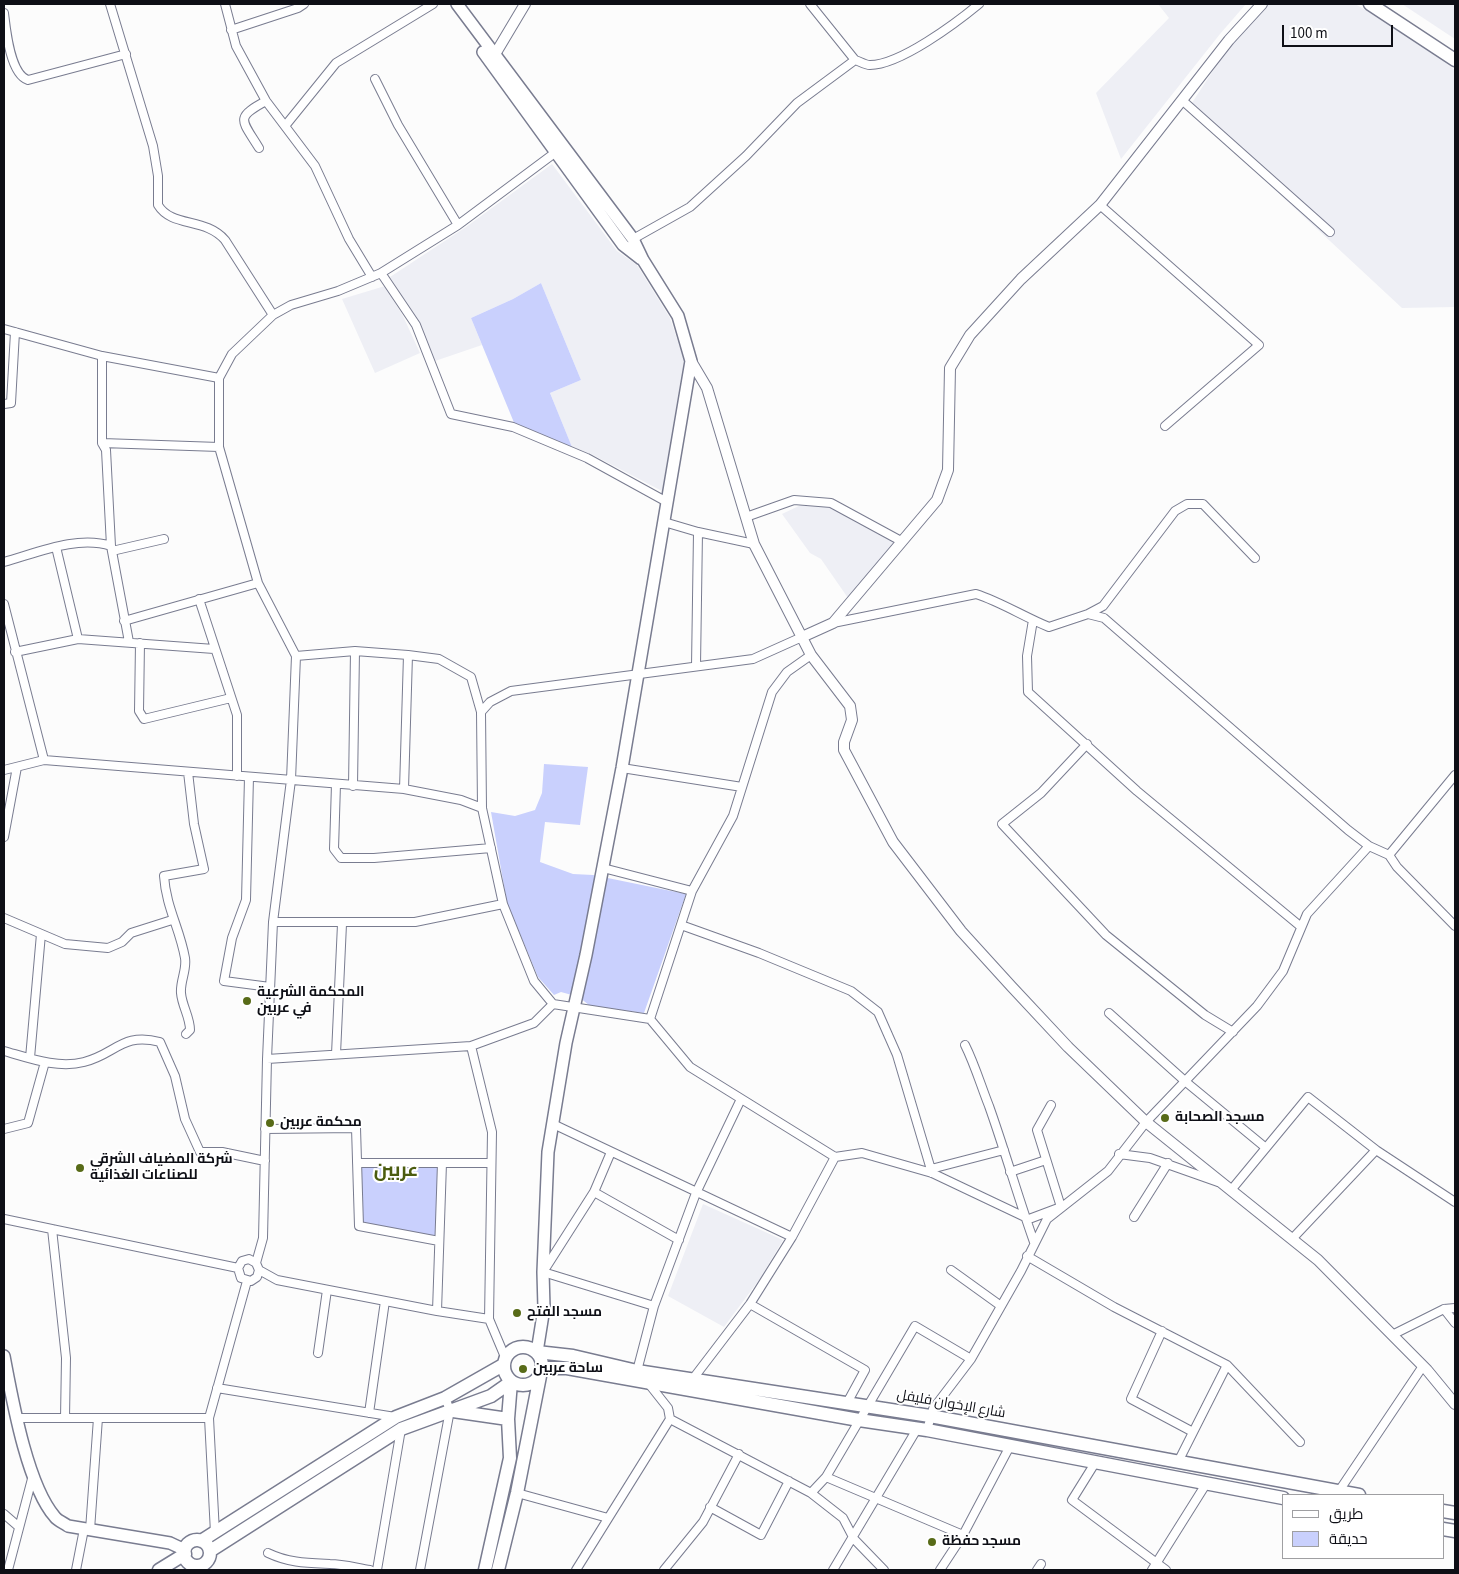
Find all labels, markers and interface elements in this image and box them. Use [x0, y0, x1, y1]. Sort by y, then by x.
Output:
scale bar [1284, 15, 1395, 47]
text: 100 m [1290, 23, 1328, 44]
place label: المحكمة الشرعية في عربين [257, 985, 364, 1018]
marker: المحكمة الشرعية في عربين [241, 995, 253, 1007]
place label: مسجد الصحابة [1175, 1110, 1264, 1126]
marker: مسجد الصحابة [1159, 1112, 1171, 1124]
place label: محكمة عربين [280, 1115, 362, 1131]
marker: محكمة عربين [264, 1117, 276, 1129]
place label: شركة المضياف الشرقي للصناعات الغذائية [90, 1152, 233, 1184]
district label: عربين [374, 1161, 418, 1183]
marker: شركة المضياف الشرقي للصناعات الغذائية [74, 1162, 86, 1174]
place label: مسجد الفتح [527, 1305, 602, 1321]
marker: مسجد الفتح [511, 1307, 523, 1319]
place label: ساحة عربين [533, 1361, 603, 1377]
marker: ساحة عربين [517, 1363, 529, 1375]
street label: شارع الإخوان فليفل [895, 1387, 1007, 1423]
legend [1282, 1494, 1444, 1559]
text: طريق [1329, 1504, 1363, 1525]
text: حديقة [1329, 1529, 1368, 1550]
place label: مسجد حفظة [942, 1534, 1021, 1550]
marker: مسجد حفظة [926, 1536, 938, 1548]

